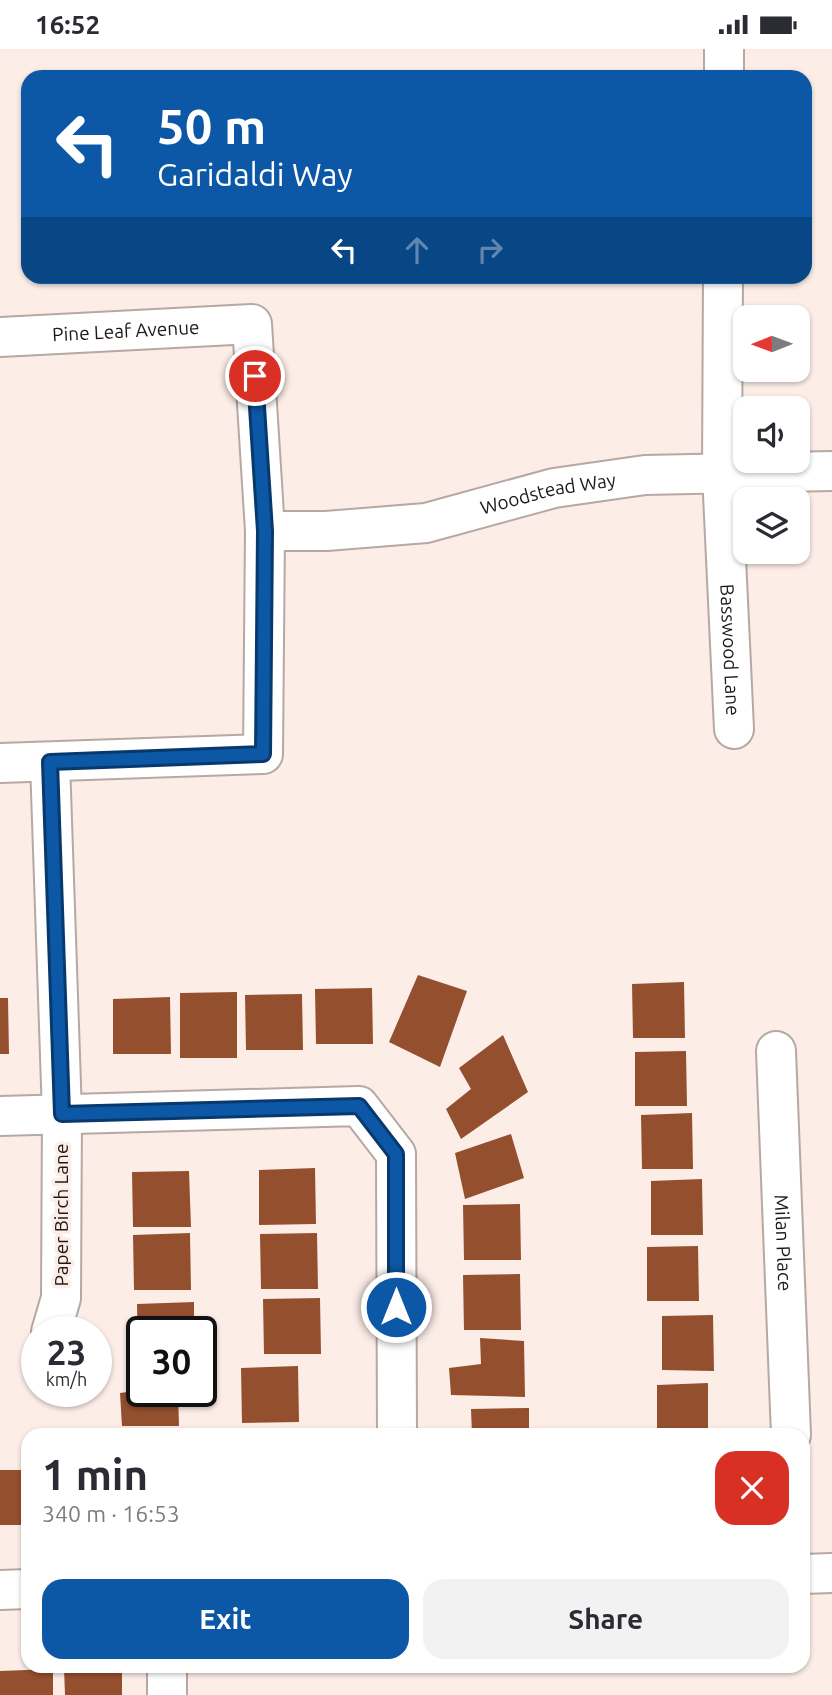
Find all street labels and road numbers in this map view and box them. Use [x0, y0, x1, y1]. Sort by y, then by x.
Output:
street label: Pine Leaf Avenue [52, 316, 200, 345]
street label: Woodstead Way [478, 468, 617, 519]
street label: Basswood Lane [716, 584, 744, 716]
street label: Paper Birch Lane [50, 1144, 72, 1286]
street label: Milan Place [771, 1194, 796, 1292]

